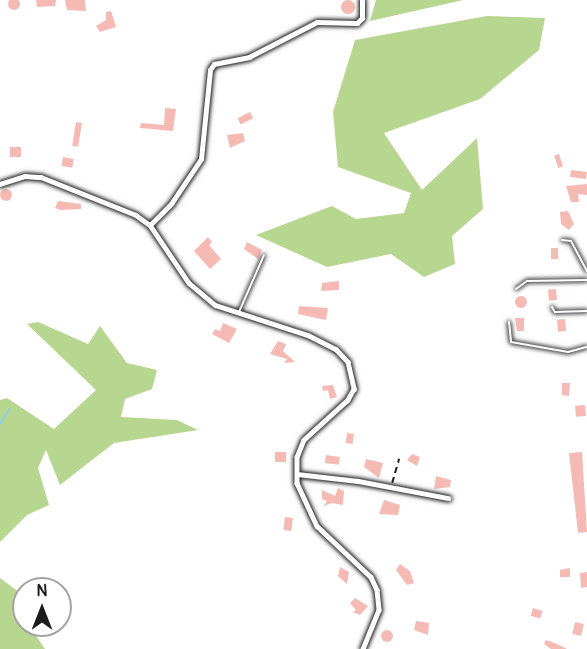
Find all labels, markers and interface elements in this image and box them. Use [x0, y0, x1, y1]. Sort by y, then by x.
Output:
north arrow [12, 577, 72, 637]
text: N [37, 581, 47, 601]

